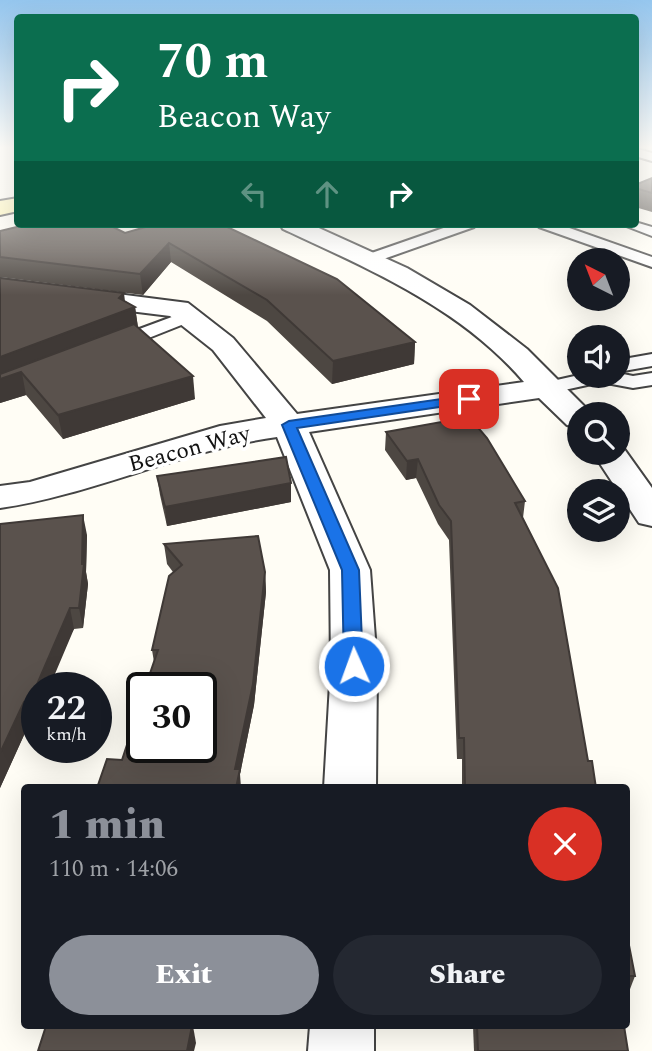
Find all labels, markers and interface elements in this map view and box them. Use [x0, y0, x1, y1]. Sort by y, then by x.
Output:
text: 70 m [157, 25, 268, 100]
icon: right [42, 42, 133, 133]
text: Beacon Way [157, 93, 331, 142]
icon: left [235, 175, 273, 213]
icon: ahead [308, 175, 346, 213]
icon: right [381, 175, 419, 213]
north arrow [567, 248, 630, 312]
map controls [567, 248, 630, 542]
button: sound [567, 325, 630, 388]
pin [439, 369, 499, 429]
icon: arrive [450, 380, 488, 418]
button: search [567, 402, 630, 465]
street label: Beacon Way [125, 416, 255, 482]
button: layers [567, 479, 630, 542]
position arrow [317, 629, 391, 703]
speed limit sign: 30 [126, 672, 217, 763]
text: 22 [47, 682, 86, 735]
text: km/h [46, 721, 87, 748]
text: 1 min [49, 794, 165, 857]
button: close [528, 807, 602, 881]
text: 110 m · 14:06 [49, 852, 178, 887]
button: Exit [49, 935, 319, 1015]
button: Share [333, 935, 602, 1015]

